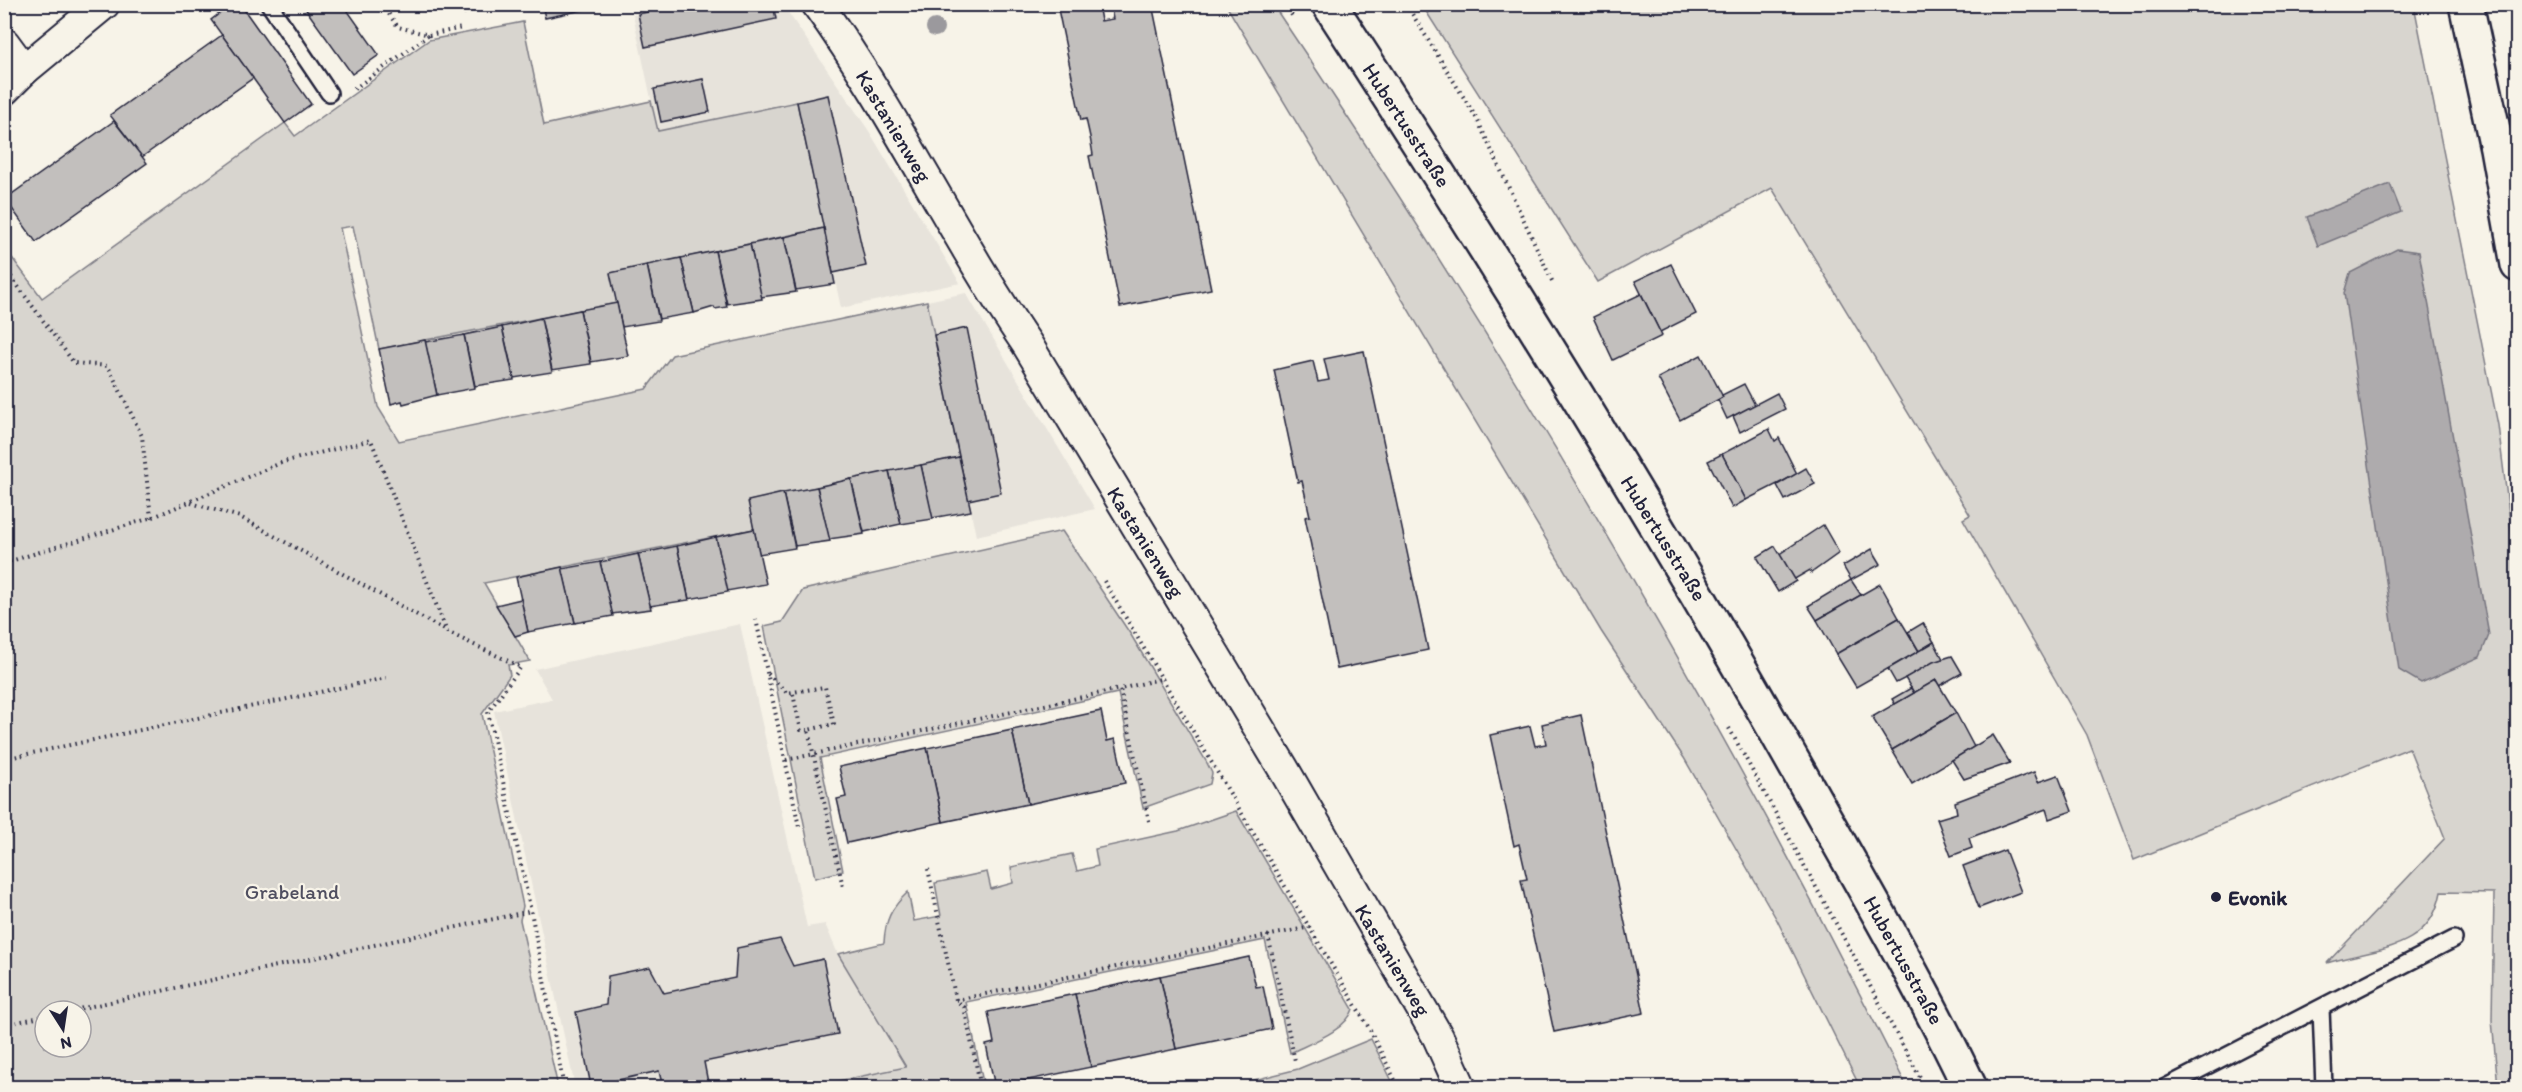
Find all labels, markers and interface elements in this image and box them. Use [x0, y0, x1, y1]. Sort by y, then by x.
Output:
street label: Hubertusstraße [1358, 58, 1457, 192]
street label: Kastanienweg [851, 66, 937, 187]
street label: Hubertusstraße [1615, 471, 1713, 605]
street label: Kastanienweg [1102, 482, 1190, 602]
park label: Grabeland [245, 879, 339, 904]
place label: Evonik [2228, 885, 2288, 910]
marker: Evonik [2209, 890, 2223, 904]
street label: Hubertusstraße [1858, 891, 1950, 1029]
street label: Kastanienweg [1350, 900, 1436, 1021]
north arrow [33, 999, 93, 1059]
text: N [59, 1033, 73, 1054]

